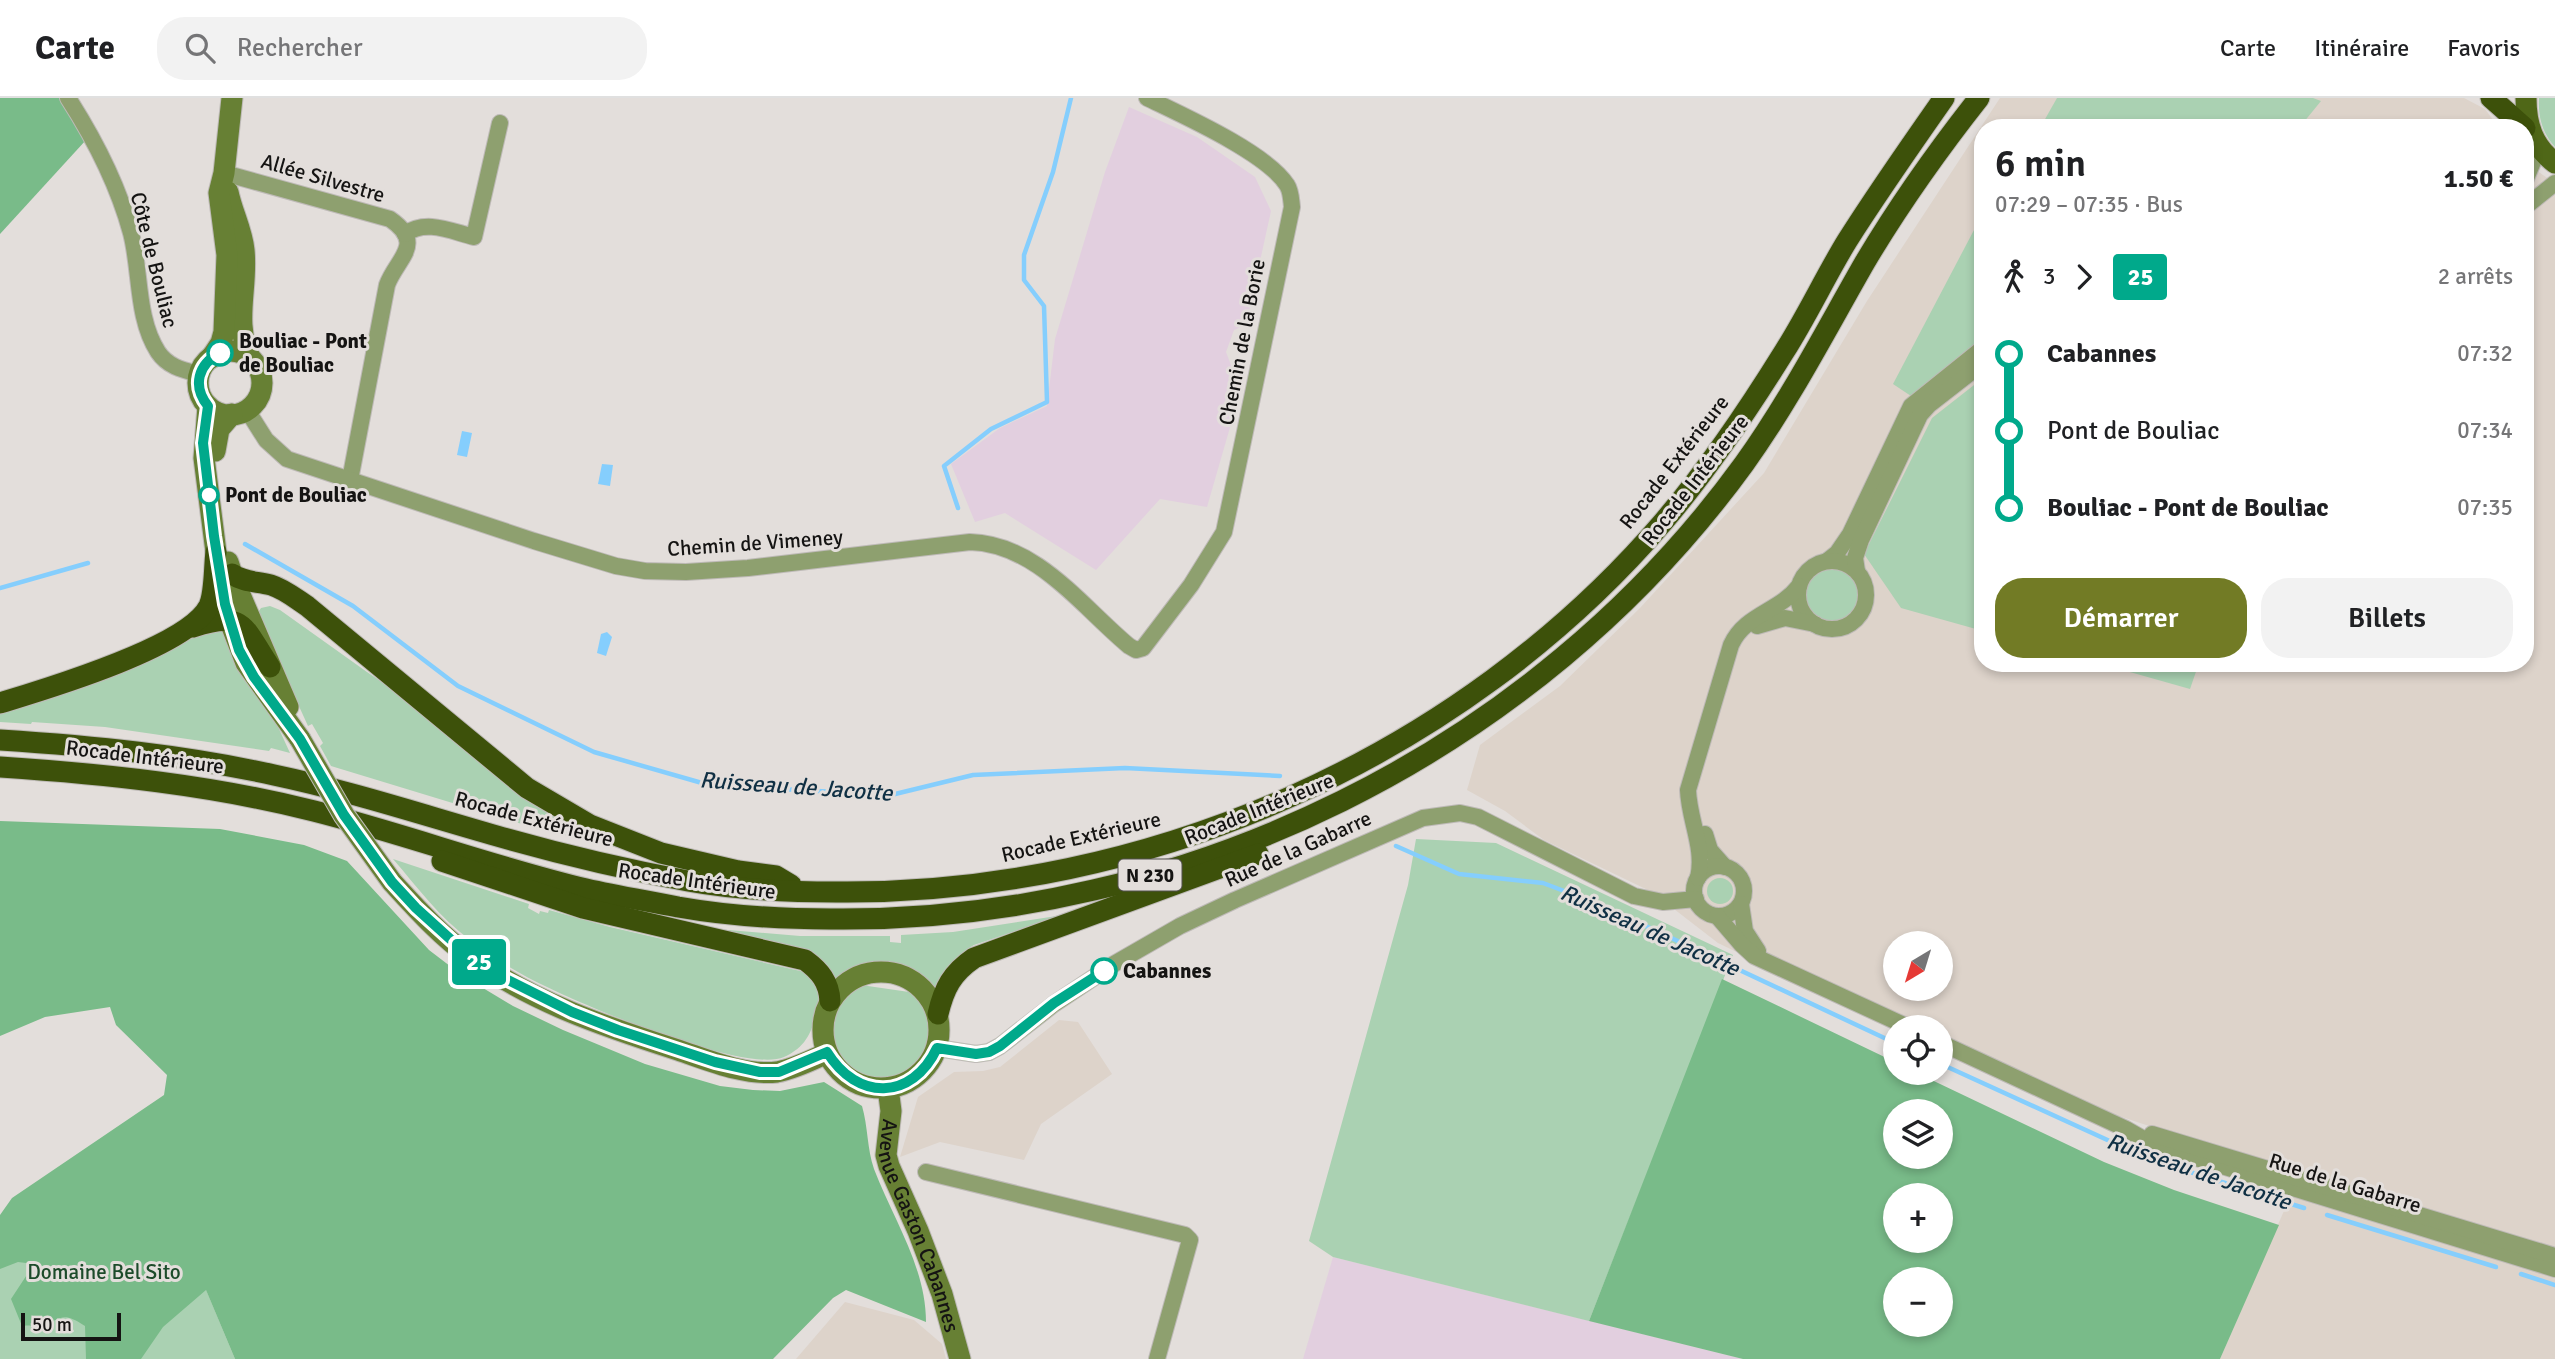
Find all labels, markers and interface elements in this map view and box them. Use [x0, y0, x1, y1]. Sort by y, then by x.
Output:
search box [157, 17, 647, 80]
text: Carte [35, 28, 115, 69]
icon: search [181, 29, 219, 67]
text: Rechercher [237, 32, 363, 64]
text: Carte [2220, 33, 2276, 63]
text: Itinéraire [2314, 33, 2409, 63]
text: Favoris [2447, 33, 2520, 63]
text: 6 min [1995, 140, 2086, 187]
street label: Allée Silvestre [258, 148, 388, 208]
text: 1.50 € [2444, 163, 2513, 195]
street label: Côte de Bouliac [125, 189, 183, 331]
text: 07:29 – 07:35 · Bus [1995, 190, 2183, 219]
street label: Chemin de la Borie [1213, 257, 1271, 427]
icon: walk [1995, 258, 2033, 296]
icon: forward [2065, 258, 2103, 296]
text: 3 [2043, 262, 2055, 291]
text: 25 [2127, 262, 2153, 292]
text: 2 arrêts [2438, 262, 2513, 291]
place label: Bouliac - Pont de Bouliac [239, 328, 367, 378]
text: Cabannes [2047, 338, 2156, 370]
text: 07:32 [2457, 339, 2513, 368]
marker: Bouliac - Pont de Bouliac [207, 340, 233, 366]
street label: Rocade Extérieure [1614, 390, 1734, 534]
street label: Rocade Intérieure [1636, 409, 1754, 551]
text: Pont de Bouliac [2047, 415, 2219, 447]
text: 07:34 [2457, 416, 2513, 445]
place label: Pont de Bouliac [225, 482, 367, 508]
marker: Pont de Bouliac [199, 485, 219, 505]
text: Bouliac - Pont de Bouliac [2047, 492, 2329, 524]
text: 07:35 [2457, 493, 2513, 522]
street label: Chemin de Vimeney [666, 524, 844, 562]
button: Démarrer [1995, 578, 2247, 658]
button: Billets [2261, 578, 2513, 658]
street label: Rocade Intérieure [65, 734, 225, 780]
water label: Ruisseau de Jacotte [699, 765, 895, 808]
street label: Rocade Intérieure [1180, 767, 1338, 851]
street label: Rocade Extérieure [452, 785, 616, 853]
street label: Rue de la Gabarre [1221, 805, 1375, 893]
street label: Rocade Extérieure [999, 806, 1163, 868]
street label: Rocade Intérieure [617, 857, 777, 905]
road number: N 230 [1118, 860, 1182, 890]
water label: Ruisseau de Jacotte [1556, 878, 1745, 984]
north arrow [1883, 931, 1953, 1001]
map controls [1883, 931, 1953, 1337]
line badge: 25 [448, 939, 510, 985]
text: 25 [466, 947, 492, 977]
marker: Cabannes [1091, 958, 1117, 984]
place label: Cabannes [1123, 958, 1211, 984]
button: locate [1883, 1015, 1953, 1085]
button: layers [1883, 1099, 1953, 1169]
street label: Avenue Gaston Cabannes [872, 1118, 965, 1335]
water label: Ruisseau de Jacotte [2103, 1126, 2296, 1217]
street label: Rue de la Gabarre [2266, 1147, 2424, 1219]
button: + [1883, 1183, 1953, 1253]
park label: Domaine Bel Sito [27, 1259, 181, 1285]
button: − [1883, 1267, 1953, 1337]
scale bar [21, 1310, 121, 1342]
text: 50 m [32, 1313, 72, 1337]

